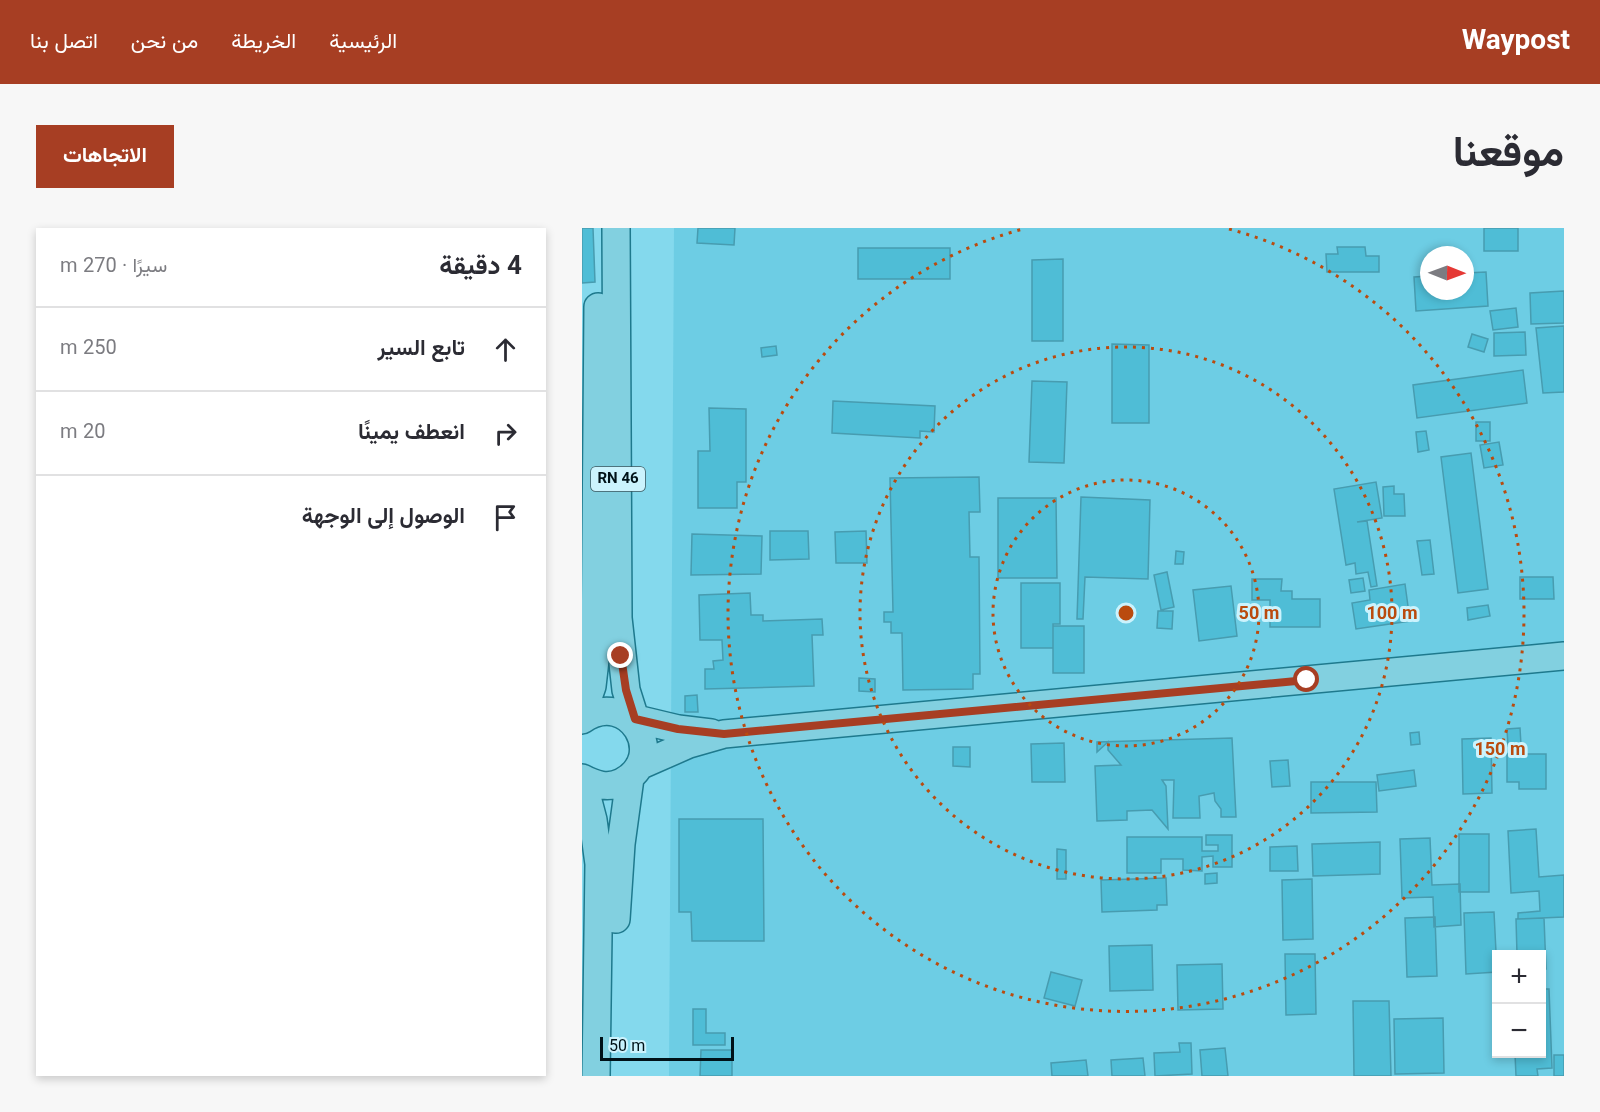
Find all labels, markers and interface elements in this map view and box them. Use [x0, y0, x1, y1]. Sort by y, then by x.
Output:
text: Waypost [1462, 20, 1570, 64]
text: اتصل بنا [30, 26, 98, 59]
text: من نحن [131, 26, 198, 59]
text: الخريطة [231, 26, 296, 59]
text: الرئيسية [329, 26, 397, 59]
text: موقعنا [1453, 123, 1564, 189]
button: الاتجاهات [36, 125, 174, 188]
north arrow [1420, 246, 1474, 300]
text: 4 دقيقة [439, 247, 522, 288]
text: سيرًا · 270 m [60, 251, 167, 283]
text: تابع السير [377, 332, 465, 367]
text: 250 m [60, 333, 117, 365]
icon: ahead [489, 333, 522, 366]
text: انعطف يمينًا [358, 416, 465, 451]
text: 20 m [60, 417, 105, 449]
icon: right [489, 417, 522, 450]
road number: RN 46 [591, 467, 645, 491]
text: الوصول إلى الوجهة [302, 500, 465, 535]
icon: arrive [489, 501, 522, 534]
text: 50 m [1239, 601, 1279, 629]
text: 100 m [1366, 601, 1418, 629]
centre of rings [1116, 603, 1136, 623]
route end [607, 642, 633, 668]
route start [1293, 666, 1319, 692]
text: 150 m [1474, 737, 1526, 765]
map controls [1492, 950, 1546, 1058]
button: + [1492, 950, 1546, 1004]
button: − [1492, 1004, 1546, 1058]
scale bar [600, 1034, 734, 1062]
text: 50 m [609, 1035, 645, 1060]

